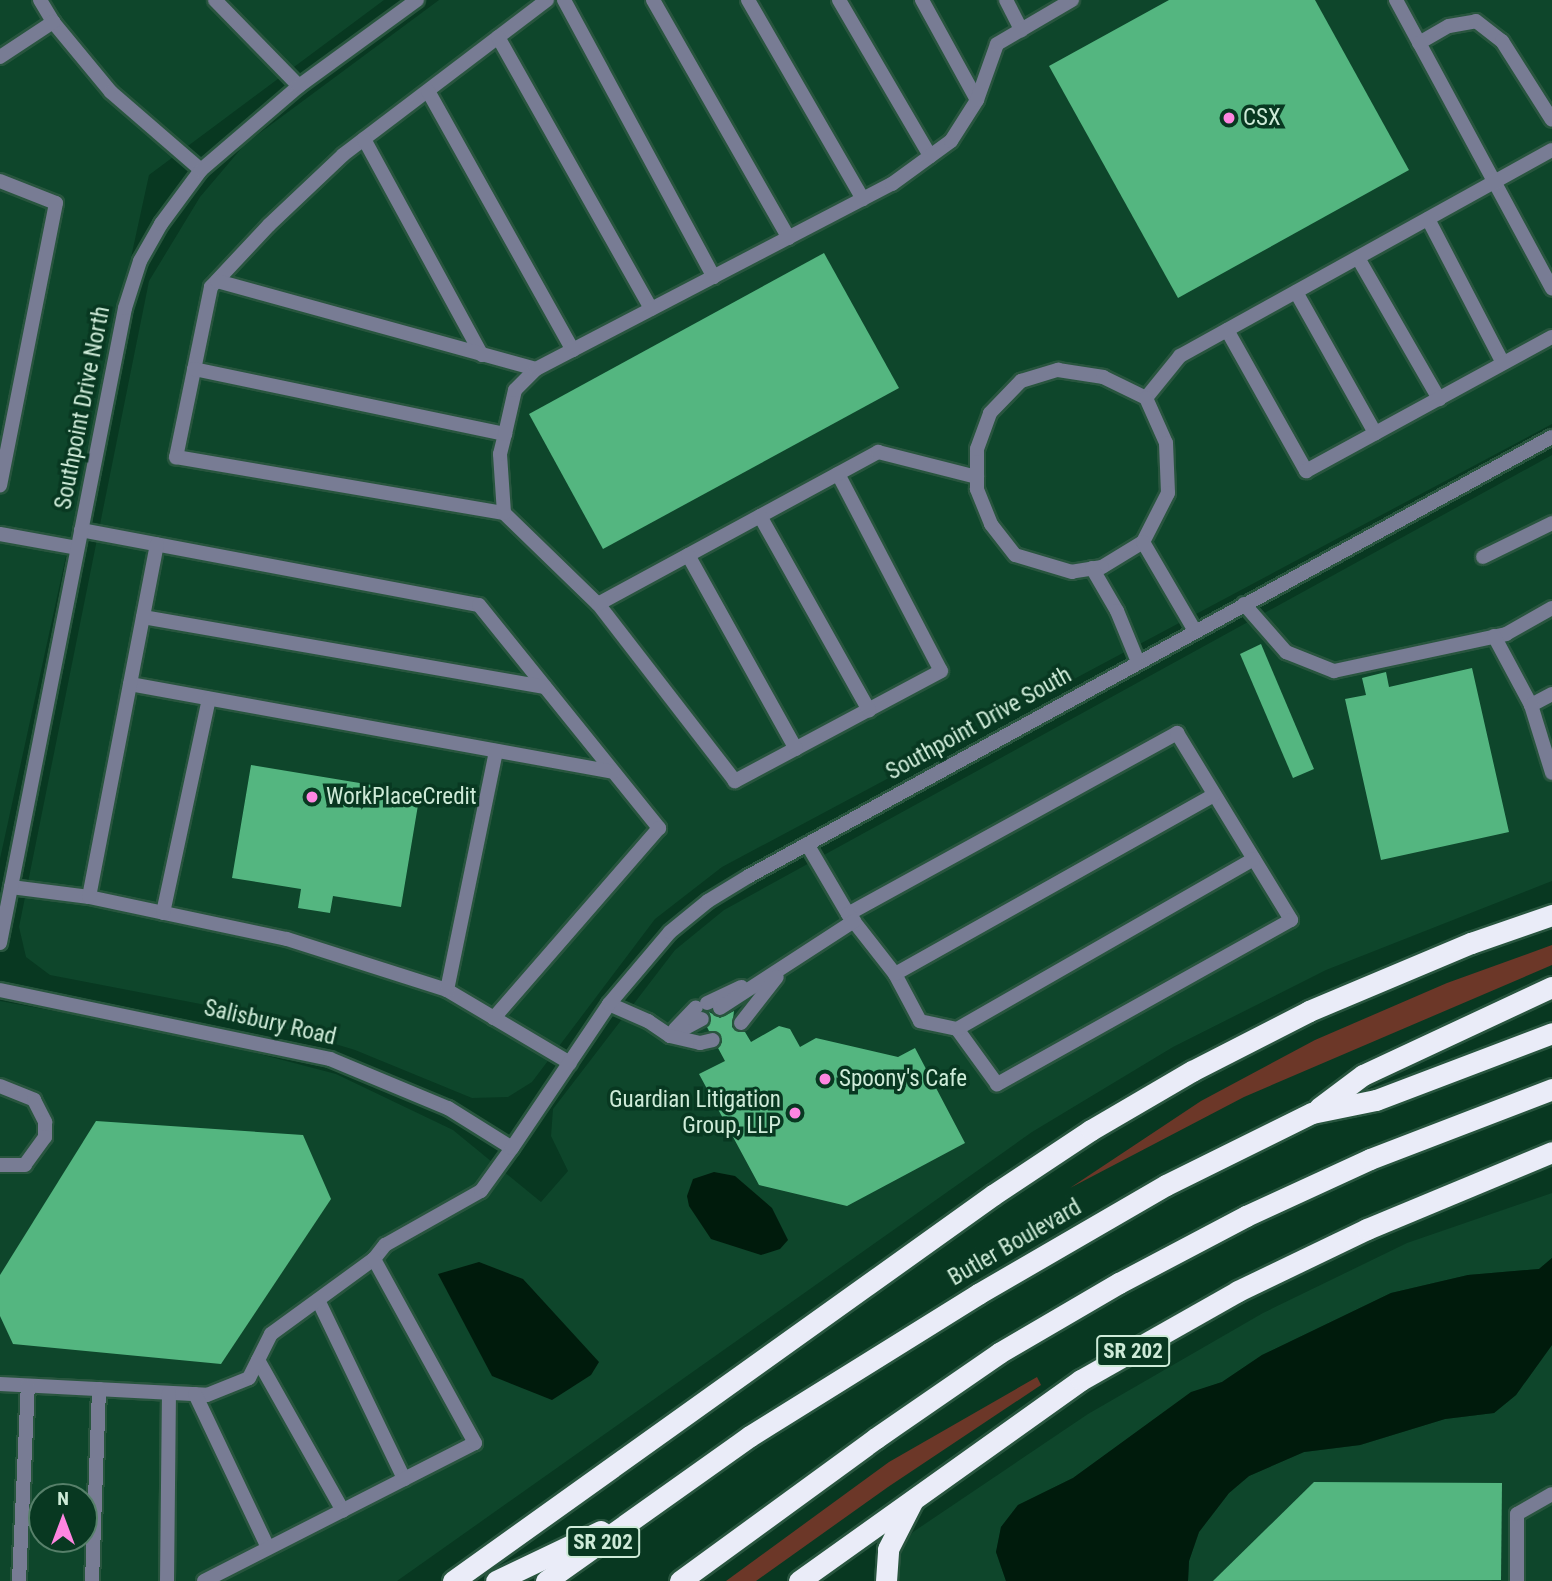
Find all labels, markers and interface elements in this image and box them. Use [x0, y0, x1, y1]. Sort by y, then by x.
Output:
place label: CSX [1243, 104, 1281, 132]
marker: CSX [1221, 110, 1237, 126]
street label: Southpoint Drive North [50, 304, 116, 512]
street label: Southpoint Drive South [882, 662, 1076, 786]
place label: WorkPlaceCredit [326, 783, 477, 811]
marker: WorkPlaceCredit [304, 789, 320, 805]
street label: Salisbury Road [201, 994, 339, 1052]
place label: Spoony's Cafe [839, 1065, 967, 1093]
marker: Spoony's Cafe [817, 1071, 833, 1087]
place label: Guardian Litigation Group, LLP [609, 1086, 781, 1140]
marker: Guardian Litigation Group, LLP [787, 1105, 803, 1121]
street label: Butler Boulevard [944, 1194, 1086, 1292]
road number: SR 202 [1094, 1334, 1172, 1368]
north arrow [28, 1483, 98, 1553]
text: N [57, 1487, 69, 1510]
road number: SR 202 [564, 1524, 642, 1560]

